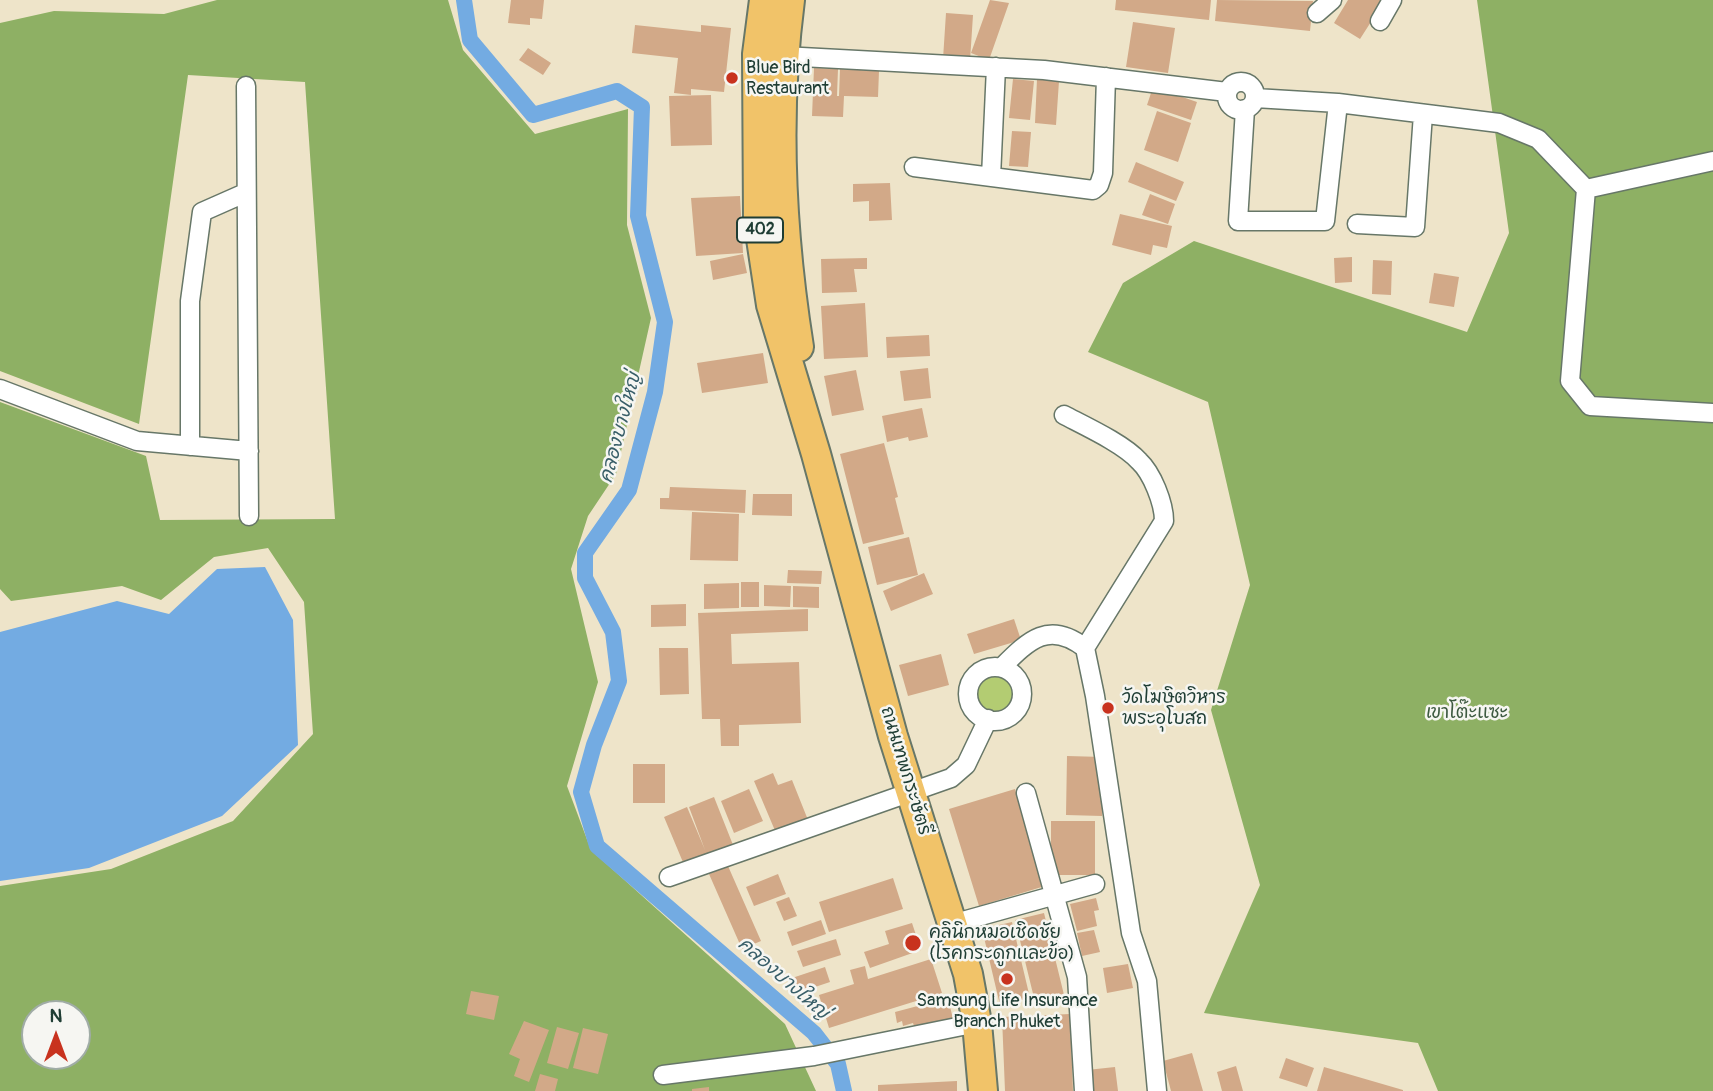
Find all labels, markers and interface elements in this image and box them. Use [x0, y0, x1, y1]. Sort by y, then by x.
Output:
place label: Blue Bird Restaurant [746, 57, 829, 100]
marker: Blue Bird Restaurant [724, 70, 740, 86]
road number: 402 [737, 218, 783, 242]
water label: คลองบางใหญ่ [595, 371, 647, 485]
place label: วัดโฆษิตวิหาร พระอุโบสถ [1122, 687, 1226, 730]
marker: วัดโฆษิตวิหาร พระอุโบสถ [1100, 700, 1116, 716]
park label: เขาโต๊ะแซะ [1426, 702, 1508, 724]
street label: ถนนเทพกระษัตรี [875, 704, 935, 838]
place label: คลินิกหมอเชิดชัย (โรคกระดูกและข้อ) [929, 922, 1075, 964]
water label: คลองบางใหญ่ [733, 933, 833, 1025]
marker: คลินิกหมอเชิดชัย (โรคกระดูกและข้อ) [903, 933, 923, 953]
marker: Samsung Life Insurance Branch Phuket [999, 971, 1015, 987]
place label: Samsung Life Insurance Branch Phuket [917, 990, 1097, 1032]
north arrow [21, 1000, 91, 1070]
text: N [50, 1004, 62, 1028]

